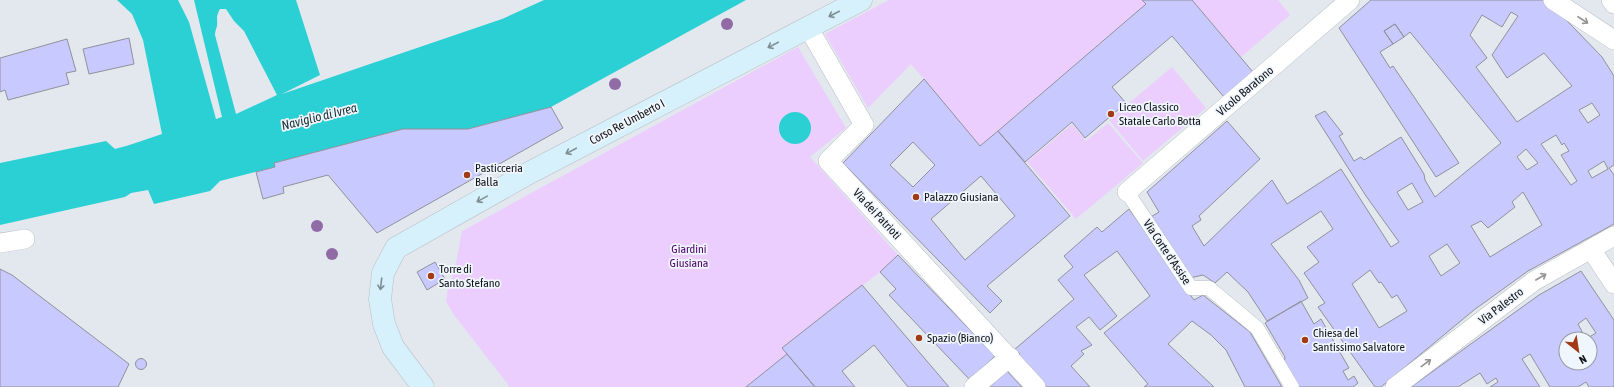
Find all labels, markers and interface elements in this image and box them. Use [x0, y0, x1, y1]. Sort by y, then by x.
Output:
one-way arrow [828, 10, 840, 18]
one-way arrow [1577, 16, 1588, 24]
one-way arrow [767, 42, 779, 50]
street label: Vicolo Baratono [1214, 63, 1276, 119]
street label: Corso Re Umberto I [587, 96, 667, 148]
water label: Naviglio di Ivrea [280, 100, 358, 133]
place label: Liceo Classico Statale Carlo Botta [1119, 100, 1201, 128]
marker: Liceo Classico Statale Carlo Botta [1106, 109, 1116, 119]
one-way arrow [565, 148, 577, 155]
place label: Pasticceria Balla [475, 161, 523, 189]
marker: Pasticceria Balla [462, 170, 472, 180]
street label: Via dei Patrioti [850, 186, 904, 242]
place label: Palazzo Giusiana [924, 190, 999, 204]
marker: Palazzo Giusiana [911, 192, 921, 202]
one-way arrow [477, 196, 489, 204]
street label: Via Corte d'Assise [1140, 217, 1194, 287]
park label: Giardini Giusiana [670, 242, 708, 270]
place label: Torre di Santo Stefano [439, 262, 501, 290]
marker: Torre di Santo Stefano [426, 271, 436, 281]
one-way arrow [1535, 273, 1547, 281]
one-way arrow [378, 277, 385, 290]
street label: Via Palestro [1476, 284, 1526, 327]
place label: Chiesa del Santissimo Salvatore [1313, 326, 1405, 354]
place label: Spazio (Bianco) [927, 331, 993, 345]
north arrow [1558, 331, 1598, 371]
marker: Spazio (Bianco) [914, 333, 924, 343]
marker: Chiesa del Santissimo Salvatore [1300, 335, 1310, 345]
text: N [1577, 353, 1589, 366]
one-way arrow [1420, 359, 1431, 368]

